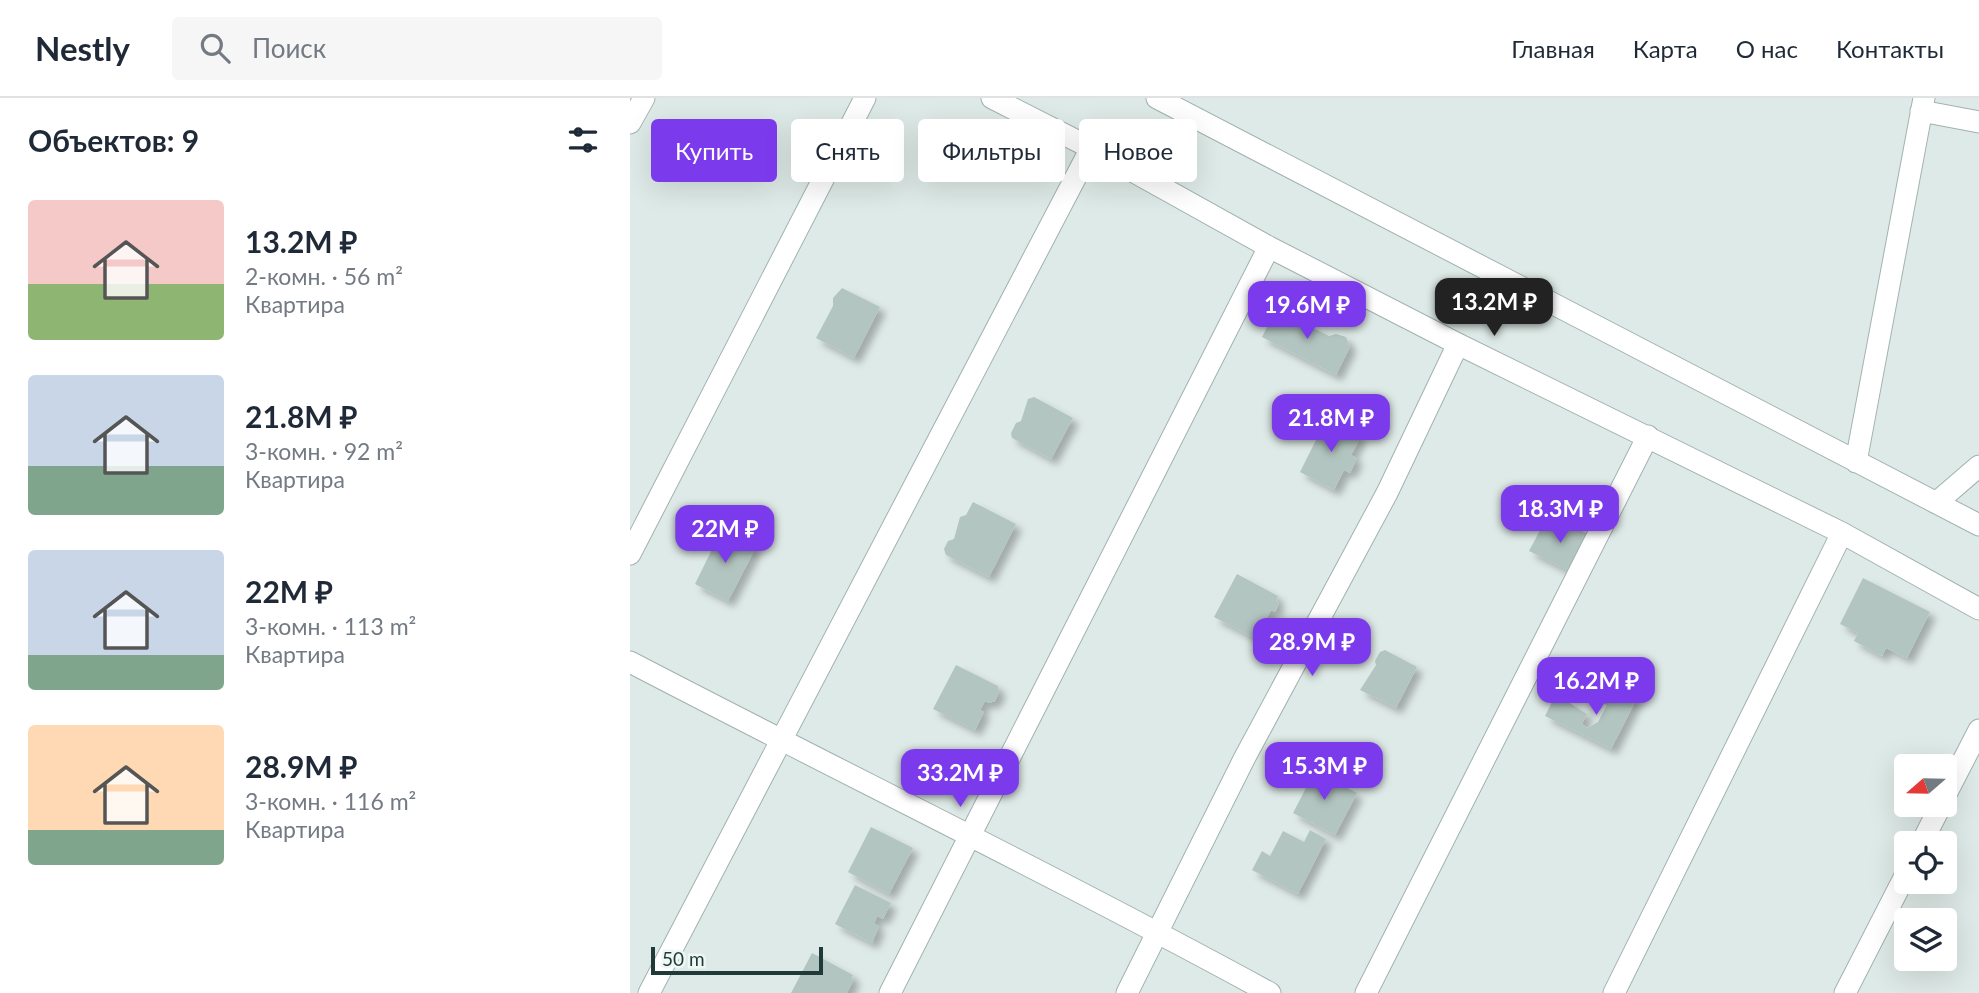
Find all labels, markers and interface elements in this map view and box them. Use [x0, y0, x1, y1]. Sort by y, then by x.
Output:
search box [172, 17, 662, 80]
text: Nestly [35, 28, 130, 68]
icon: search [196, 29, 234, 67]
text: Поиск [252, 32, 326, 64]
text: Главная [1511, 34, 1595, 63]
text: Карта [1633, 34, 1698, 63]
text: О нас [1736, 34, 1798, 63]
text: Контакты [1836, 34, 1944, 63]
chip: Купить [651, 119, 777, 182]
chip: Снять [791, 119, 904, 182]
chip: Фильтры [918, 119, 1065, 182]
chip: Новое [1079, 119, 1197, 182]
icon: filters [564, 121, 602, 159]
text: Объектов: 9 [28, 122, 199, 158]
text: 13.2M ₽ [245, 223, 357, 259]
icon: home [84, 228, 168, 312]
text: 2-комн. · 56 m² [245, 262, 403, 290]
pin: 13.2M ₽ [1429, 278, 1559, 338]
pin: 19.6M ₽ [1242, 282, 1372, 341]
text: 13.2M ₽ [1451, 287, 1537, 315]
text: Квартира [245, 290, 345, 318]
text: 19.6M ₽ [1264, 290, 1350, 318]
pin: 21.8M ₽ [1266, 394, 1396, 454]
text: 21.8M ₽ [245, 398, 357, 434]
icon: home [84, 403, 168, 487]
text: 21.8M ₽ [1288, 403, 1374, 431]
text: 3-комн. · 92 m² [245, 437, 403, 465]
text: Квартира [245, 465, 345, 493]
pin: 18.3M ₽ [1495, 486, 1625, 545]
text: 18.3M ₽ [1517, 494, 1603, 522]
pin: 22M ₽ [676, 505, 774, 565]
text: 22M ₽ [691, 514, 759, 542]
text: 22M ₽ [245, 573, 333, 609]
icon: home [84, 578, 168, 662]
text: 3-комн. · 113 m² [245, 612, 416, 640]
pin: 28.9M ₽ [1247, 618, 1377, 678]
text: 28.9M ₽ [1269, 627, 1355, 655]
text: Квартира [245, 640, 345, 668]
pin: 16.2M ₽ [1531, 658, 1661, 717]
text: 16.2M ₽ [1553, 666, 1639, 694]
pin: 15.3M ₽ [1259, 742, 1389, 802]
text: 28.9M ₽ [245, 748, 357, 784]
pin: 33.2M ₽ [895, 750, 1025, 809]
text: 15.3M ₽ [1281, 751, 1367, 779]
icon: home [84, 753, 168, 837]
north arrow [1894, 754, 1956, 817]
map controls [1894, 754, 1957, 971]
text: 33.2M ₽ [917, 758, 1003, 786]
text: 3-комн. · 116 m² [245, 787, 416, 815]
text: Квартира [245, 815, 345, 843]
button: locate [1894, 831, 1957, 894]
button: layers [1894, 908, 1957, 971]
scale bar [651, 944, 822, 976]
text: 50 m [662, 947, 705, 970]

